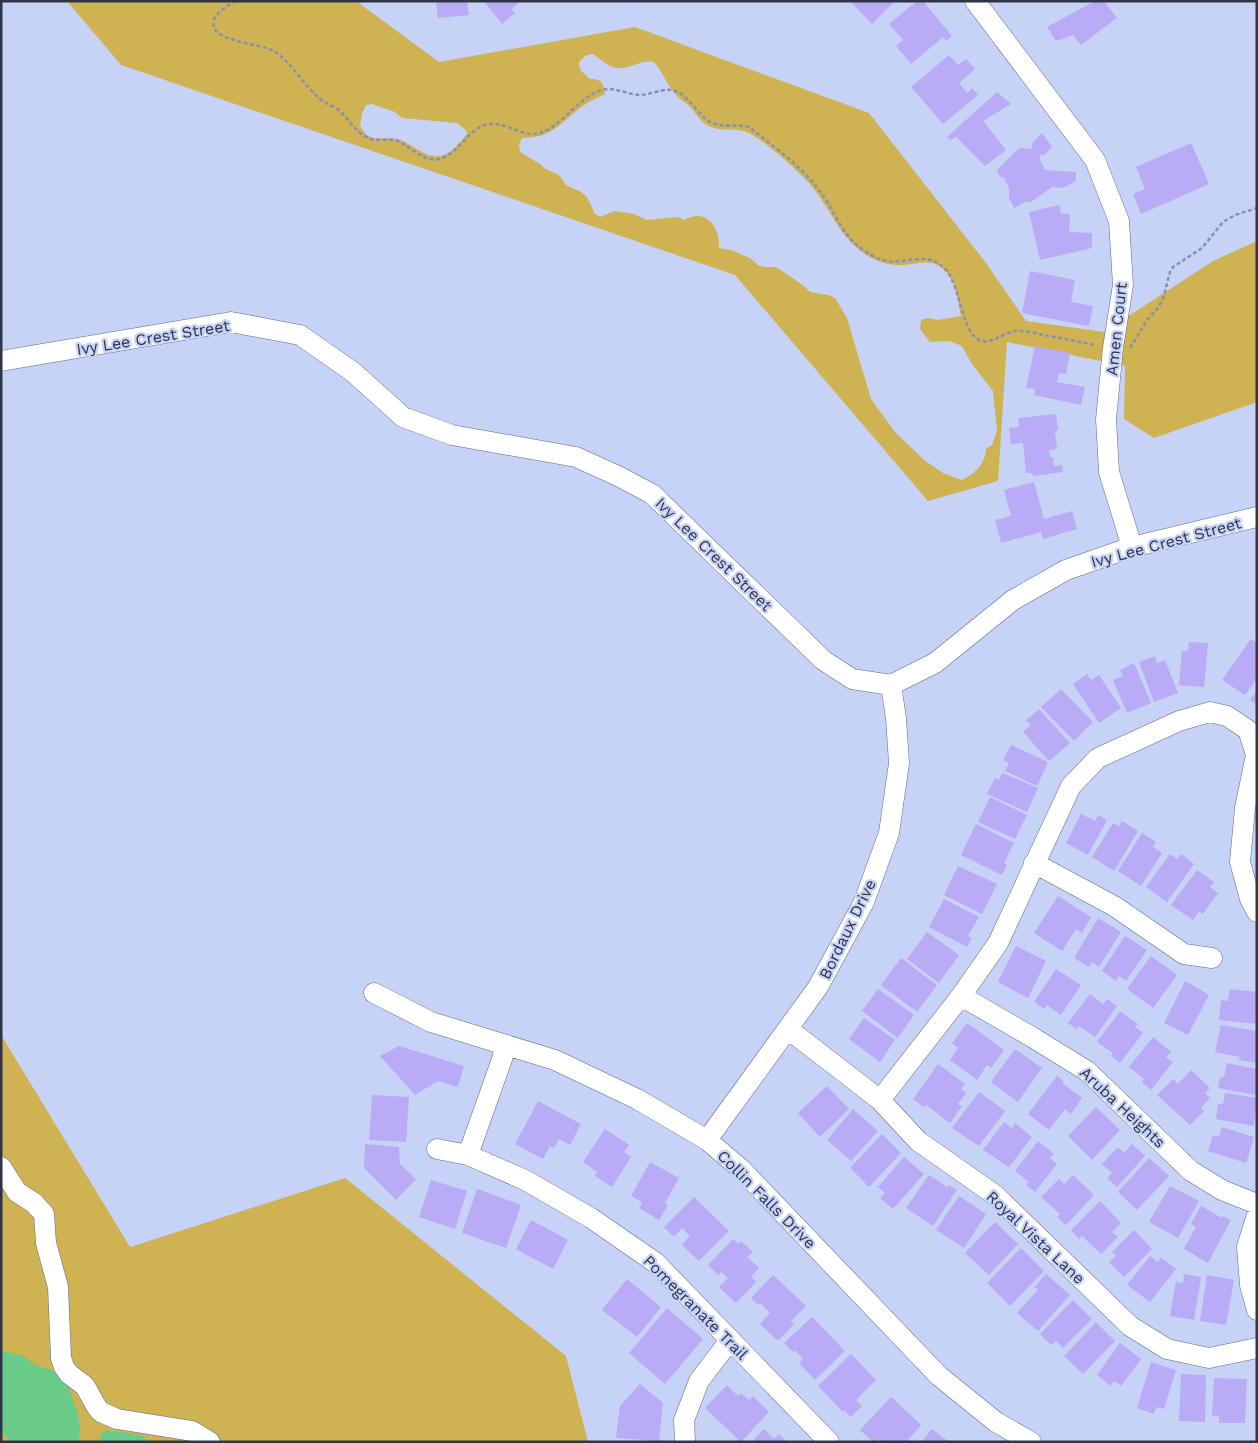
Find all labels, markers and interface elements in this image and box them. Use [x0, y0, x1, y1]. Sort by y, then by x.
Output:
street label: Amen Court [1102, 281, 1131, 377]
street label: Ivy Lee Crest Street [75, 316, 231, 359]
street label: Ivy Lee Crest Street [651, 494, 776, 615]
street label: Ivy Lee Crest Street [1089, 513, 1244, 572]
street label: Bordaux Drive [815, 876, 880, 982]
street label: Aruba Heights [1076, 1063, 1169, 1152]
street label: Collin Falls Drive [713, 1146, 820, 1253]
street label: Royal Vista Lane [982, 1187, 1089, 1288]
street label: Pomegranate Trail [639, 1251, 752, 1364]

